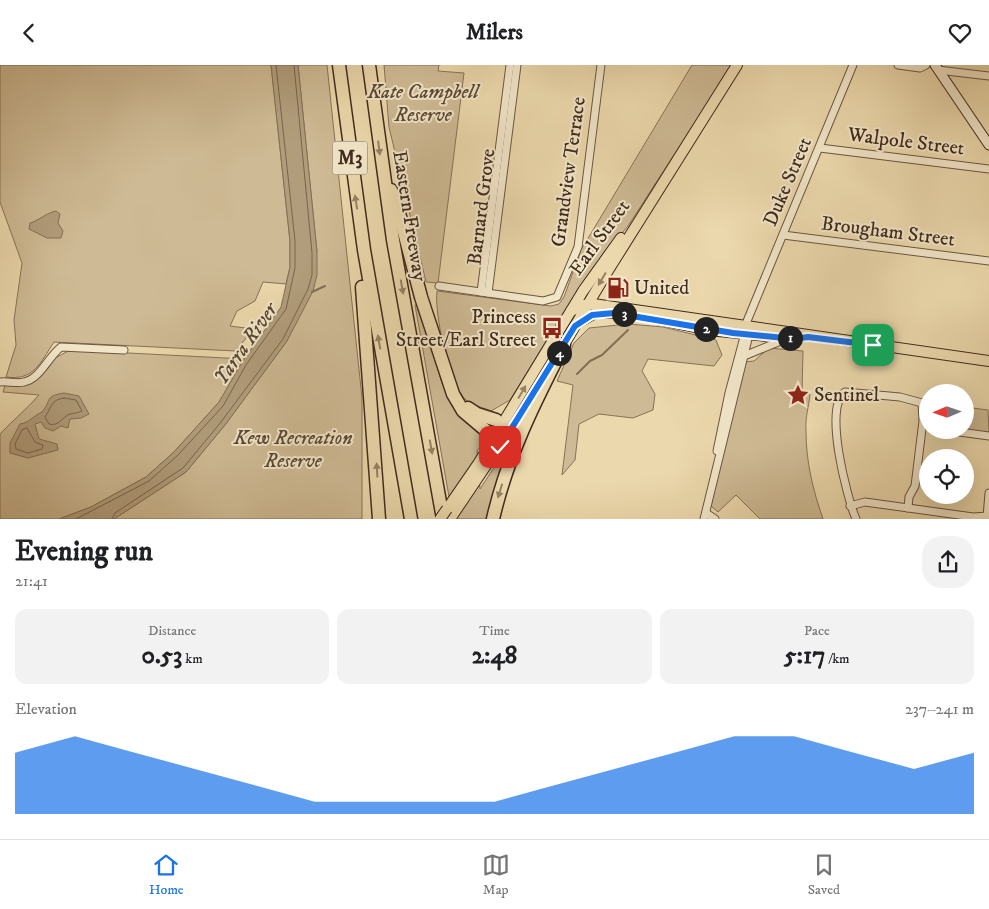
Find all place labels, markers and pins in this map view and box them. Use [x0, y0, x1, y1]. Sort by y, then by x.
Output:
fuel station icon: United [605, 275, 631, 301]
place label: United [634, 276, 689, 301]
pin: 3 [612, 301, 636, 327]
place label: Princess Street/Earl Street [396, 305, 536, 353]
bus stop icon: Princess Street/Earl Street [539, 315, 565, 341]
pin: 2 [694, 317, 718, 341]
pin [852, 324, 894, 366]
pin: 1 [778, 325, 802, 351]
pin: 4 [546, 341, 572, 365]
place icon: Sentinel [785, 382, 811, 408]
place label: Sentinel [814, 383, 879, 408]
pin [479, 426, 521, 468]

